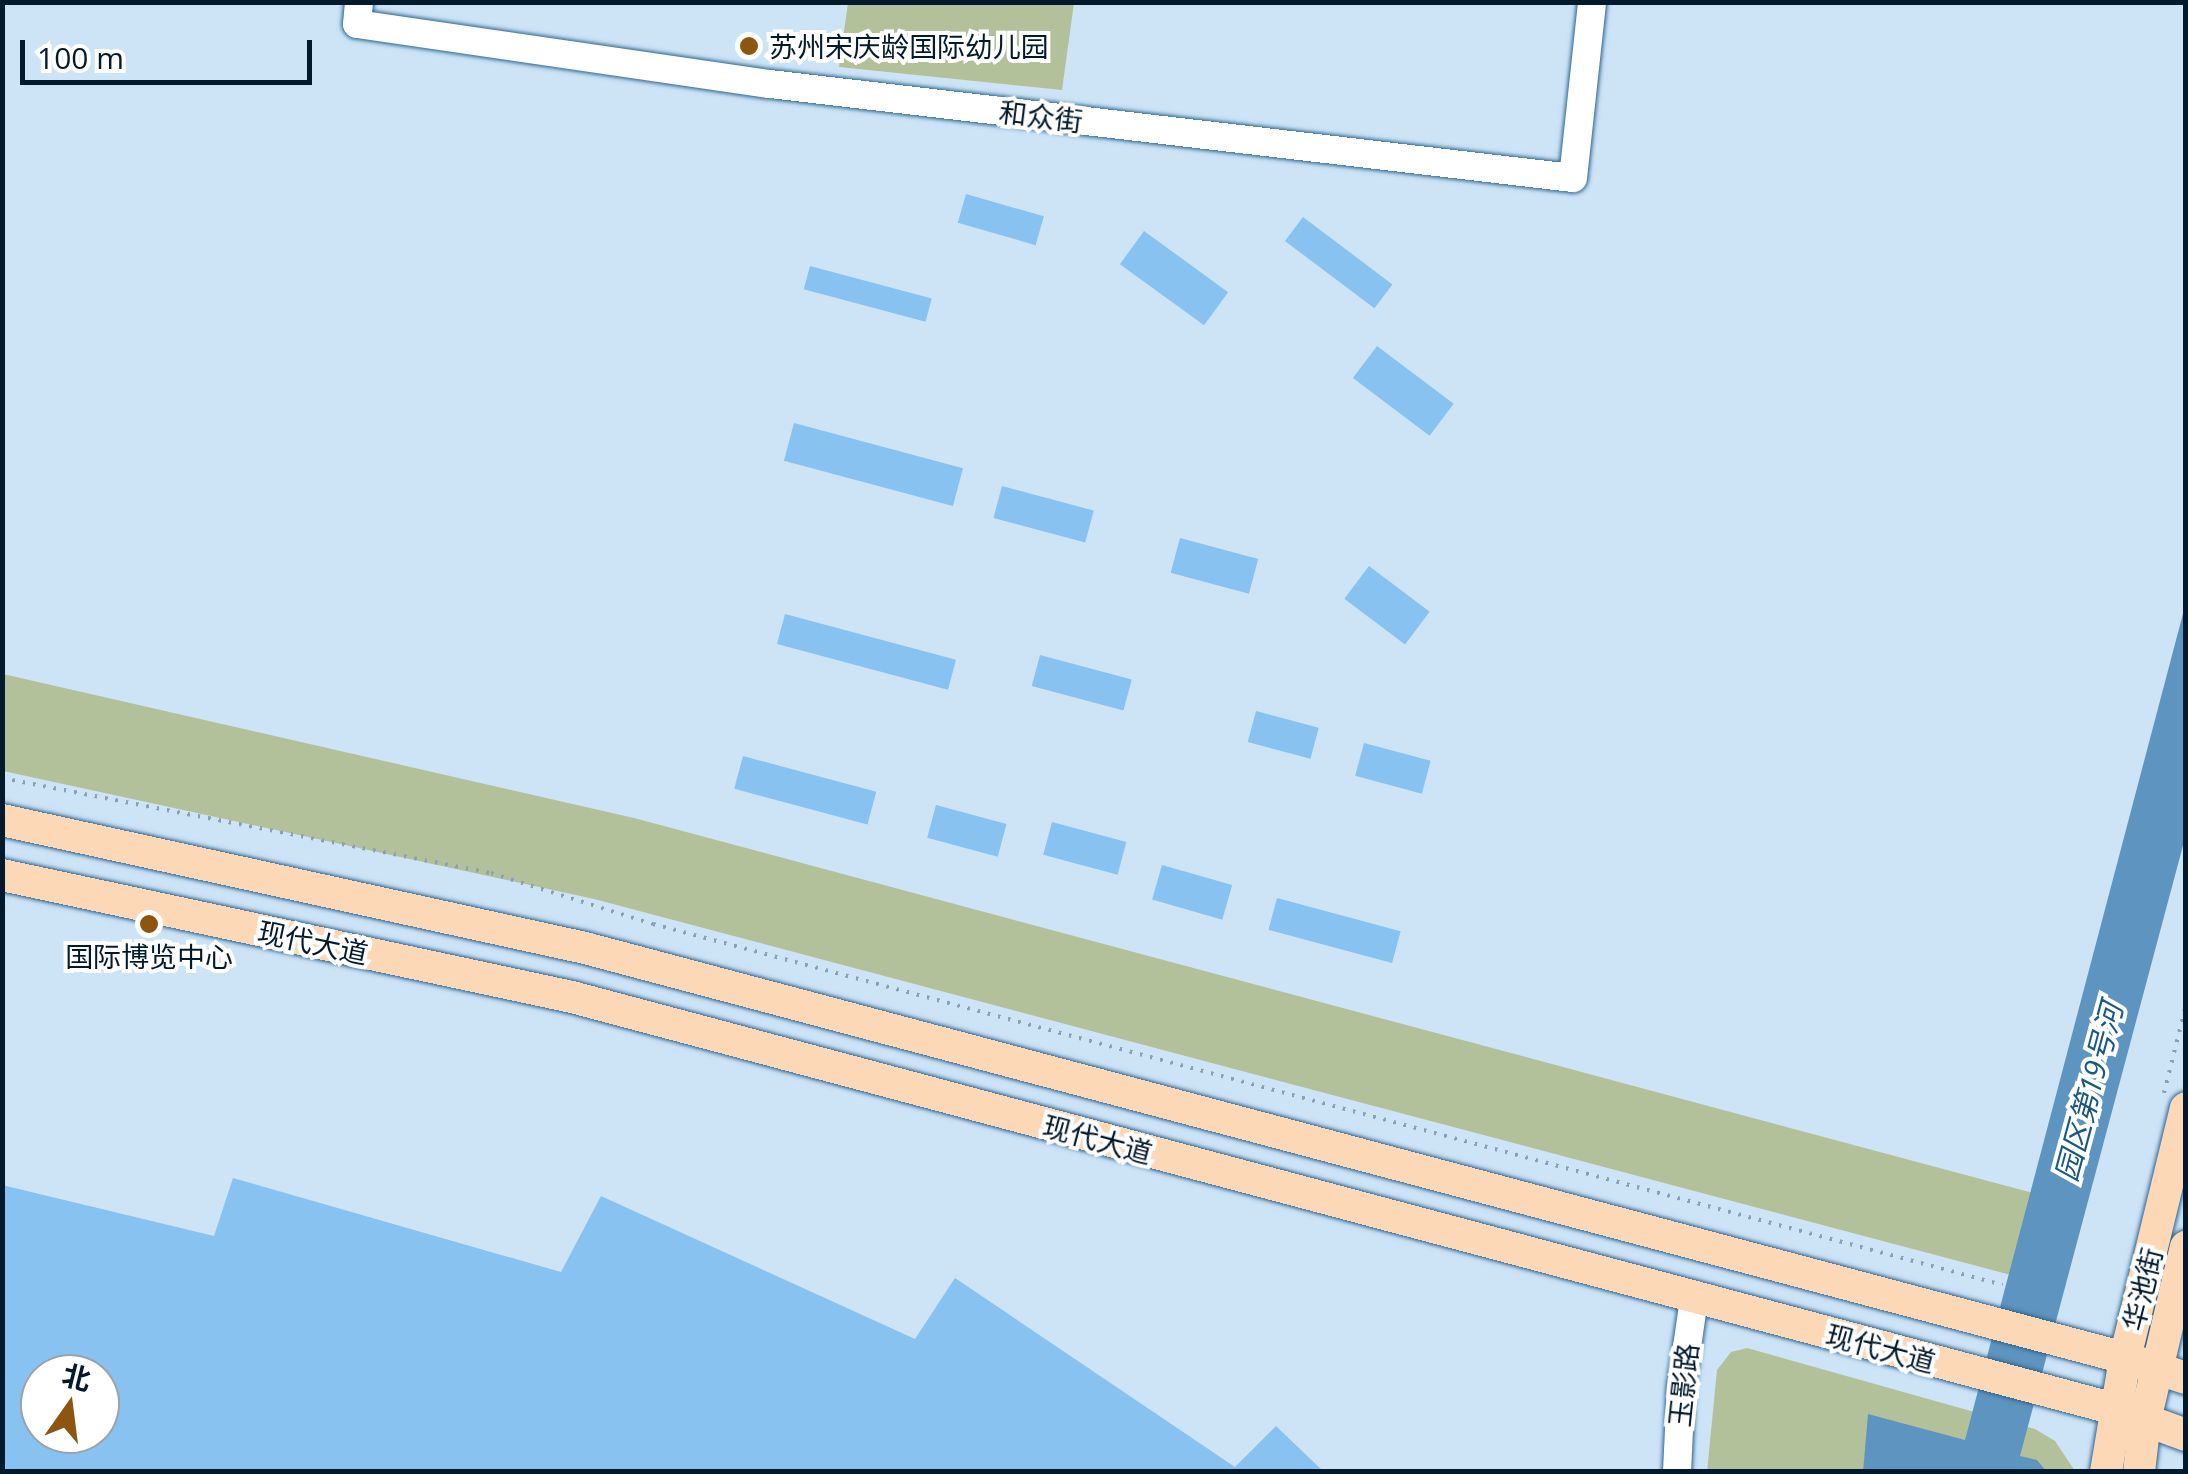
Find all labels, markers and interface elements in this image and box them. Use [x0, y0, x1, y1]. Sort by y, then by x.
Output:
scale bar [25, 20, 318, 82]
place label: 苏州宋庆龄国际幼儿园 [769, 29, 1049, 63]
marker: 苏州宋庆龄国际幼儿园 [738, 35, 760, 57]
text: 100 m [37, 37, 124, 78]
street label: 和众街 [997, 94, 1085, 138]
marker: 国际博览中心 [138, 913, 160, 935]
street label: 现代大道 [255, 914, 371, 970]
place label: 国际博览中心 [65, 939, 233, 973]
water label: 园区第19号河 [2048, 999, 2130, 1185]
street label: 现代大道 [1040, 1108, 1156, 1170]
street label: 华池街 [2116, 1244, 2168, 1334]
street label: 现代大道 [1823, 1317, 1939, 1379]
street label: 玉影路 [1662, 1341, 1704, 1429]
north arrow [20, 1354, 120, 1454]
text: 北 [59, 1355, 95, 1399]

